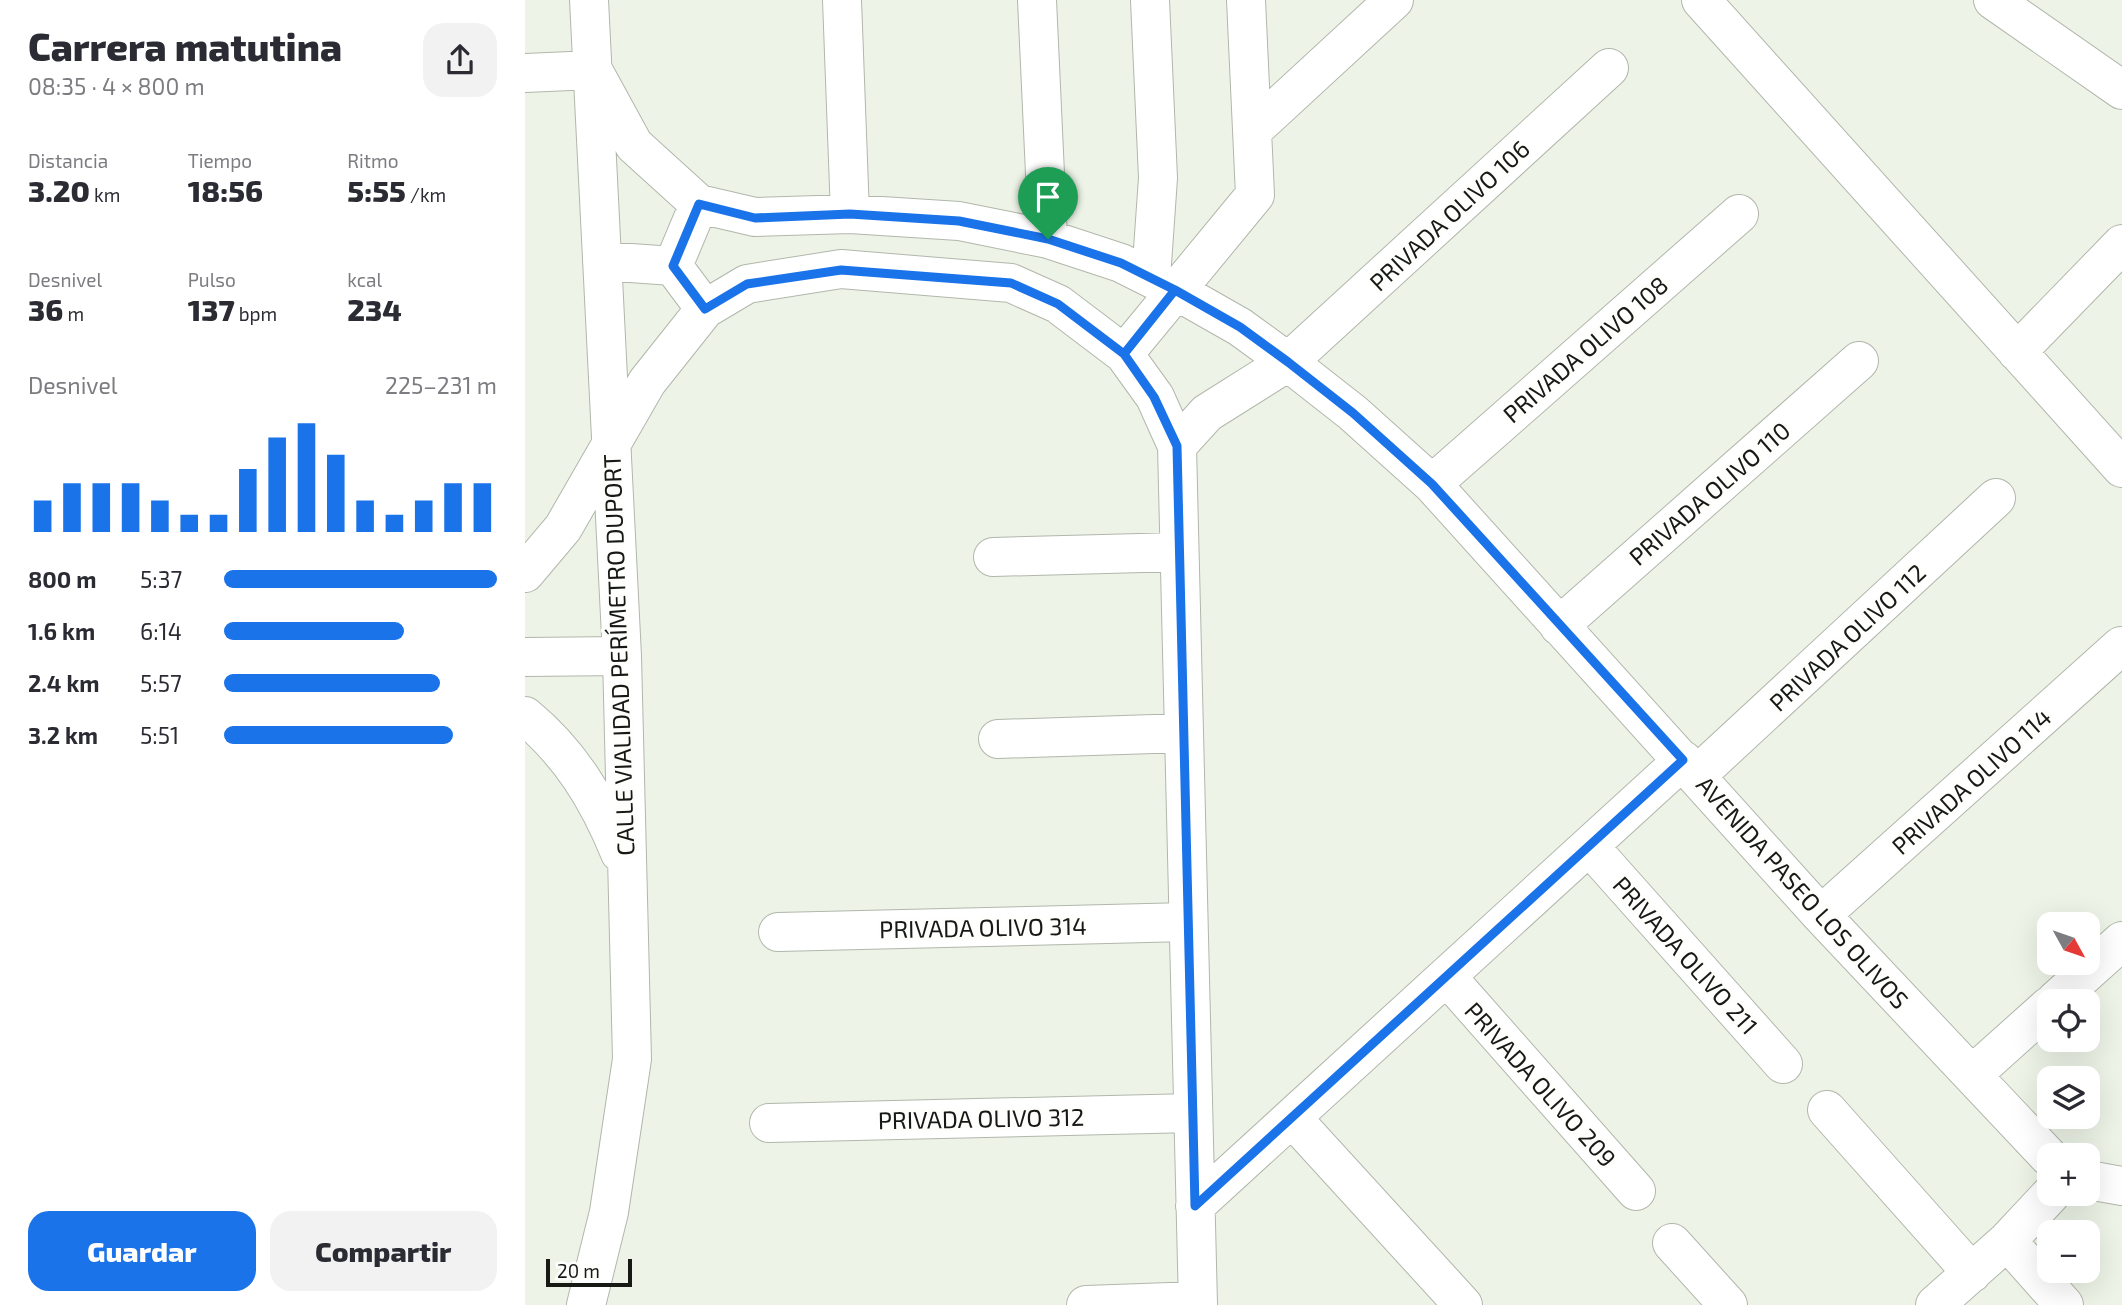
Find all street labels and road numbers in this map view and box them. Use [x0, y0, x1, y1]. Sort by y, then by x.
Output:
street label: PRIVADA OLIVO 106 [1363, 134, 1535, 296]
street label: PRIVADA OLIVO 108 [1497, 270, 1673, 428]
street label: PRIVADA OLIVO 110 [1623, 415, 1795, 571]
street label: CALLE VIALIDAD PERÍMETRO DUPORT [596, 454, 640, 856]
street label: PRIVADA OLIVO 112 [1763, 557, 1931, 717]
street label: PRIVADA OLIVO 114 [1886, 702, 2056, 860]
street label: AVENIDA PASEO LOS OLIVOS [1691, 770, 1915, 1014]
street label: PRIVADA OLIVO 211 [1607, 870, 1765, 1040]
street label: PRIVADA OLIVO 314 [879, 911, 1087, 943]
street label: PRIVADA OLIVO 209 [1459, 996, 1623, 1172]
street label: PRIVADA OLIVO 312 [878, 1102, 1084, 1134]

